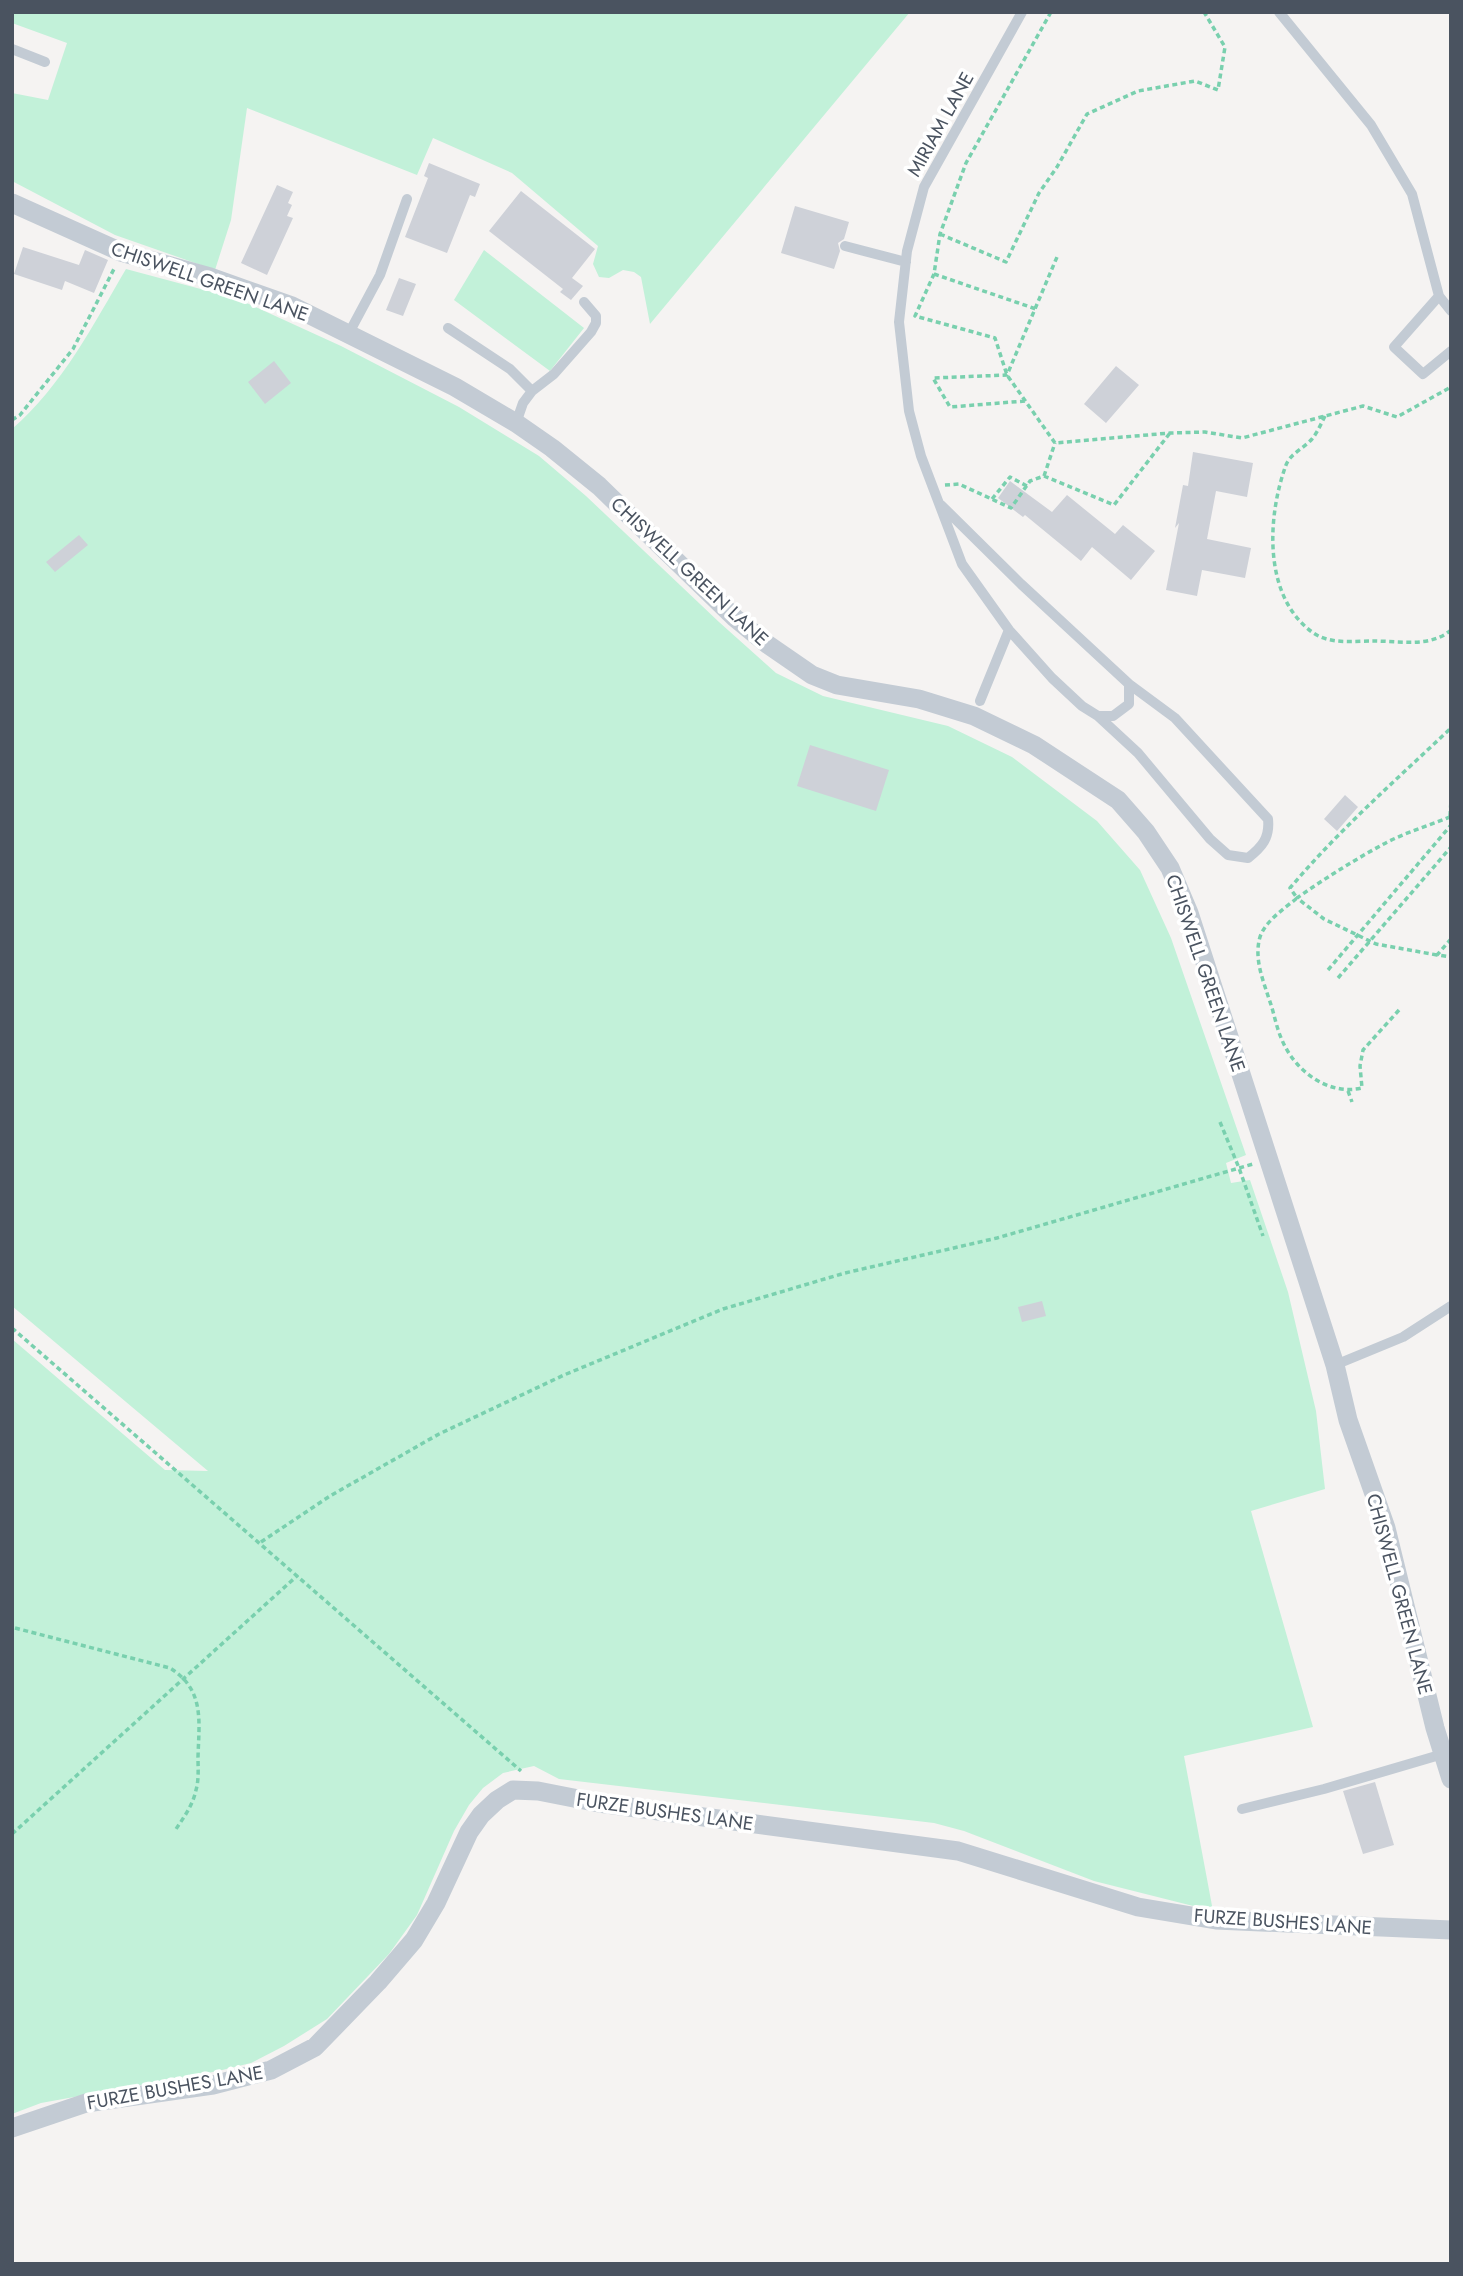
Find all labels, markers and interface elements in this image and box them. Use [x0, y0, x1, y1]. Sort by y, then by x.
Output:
street label: MIRIAM LANE [901, 67, 980, 181]
street label: CHISWELL GREEN LANE [107, 235, 312, 328]
street label: CHISWELL GREEN LANE [605, 491, 775, 652]
street label: CHISWELL GREEN LANE [1159, 871, 1252, 1076]
street label: CHISWELL GREEN LANE [1360, 1491, 1439, 1698]
street label: FURZE BUSHES LANE [575, 1786, 755, 1837]
street label: FURZE BUSHES LANE [1193, 1902, 1373, 1941]
street label: FURZE BUSHES LANE [85, 2059, 265, 2116]

